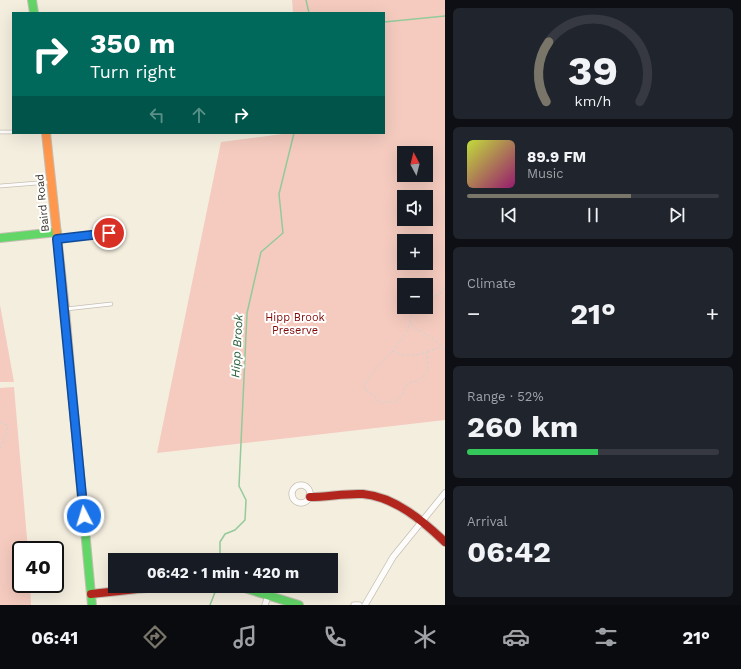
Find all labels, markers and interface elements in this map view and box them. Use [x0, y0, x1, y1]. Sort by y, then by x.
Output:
text: 350 m [90, 27, 175, 60]
icon: right [24, 28, 76, 80]
text: 39 [568, 46, 618, 95]
text: Turn right [90, 61, 176, 82]
text: km/h [575, 92, 611, 108]
icon: left [146, 104, 168, 126]
icon: ahead [188, 104, 210, 126]
icon: right [230, 104, 252, 126]
north arrow [397, 146, 433, 182]
map controls [397, 146, 433, 314]
text: 89.9 FM [527, 148, 586, 166]
text: Music [527, 166, 564, 181]
street label: Baird Road [33, 173, 52, 233]
button: sound [397, 190, 433, 226]
icon: previous [498, 204, 520, 226]
icon: pause [582, 204, 604, 226]
icon: next [666, 204, 688, 226]
pin [92, 216, 126, 250]
icon: arrive [98, 222, 120, 244]
button: + [397, 234, 433, 270]
text: Climate [467, 276, 516, 291]
button: − [397, 278, 433, 314]
text: 21° [570, 296, 616, 331]
text: − [467, 301, 480, 326]
text: + [706, 301, 719, 326]
park label: Hipp Brook Preserve [265, 311, 325, 337]
water label: Hipp Brook [228, 313, 246, 378]
text: Range · 52% [467, 389, 544, 404]
text: 260 km [467, 409, 578, 444]
position arrow [63, 495, 105, 537]
text: Arrival [467, 514, 508, 529]
text: 06:42 [467, 534, 551, 569]
speed limit sign: 40 [12, 541, 64, 593]
text: 06:42 · 1 min · 420 m [147, 564, 299, 582]
icon: directions [141, 623, 169, 651]
icon: music [231, 623, 259, 651]
icon: phone [321, 623, 349, 651]
icon: climate [411, 623, 439, 651]
icon: car [502, 623, 530, 651]
icon: filters [592, 623, 620, 651]
text: 06:41 [31, 627, 78, 648]
text: 21° [682, 627, 710, 648]

